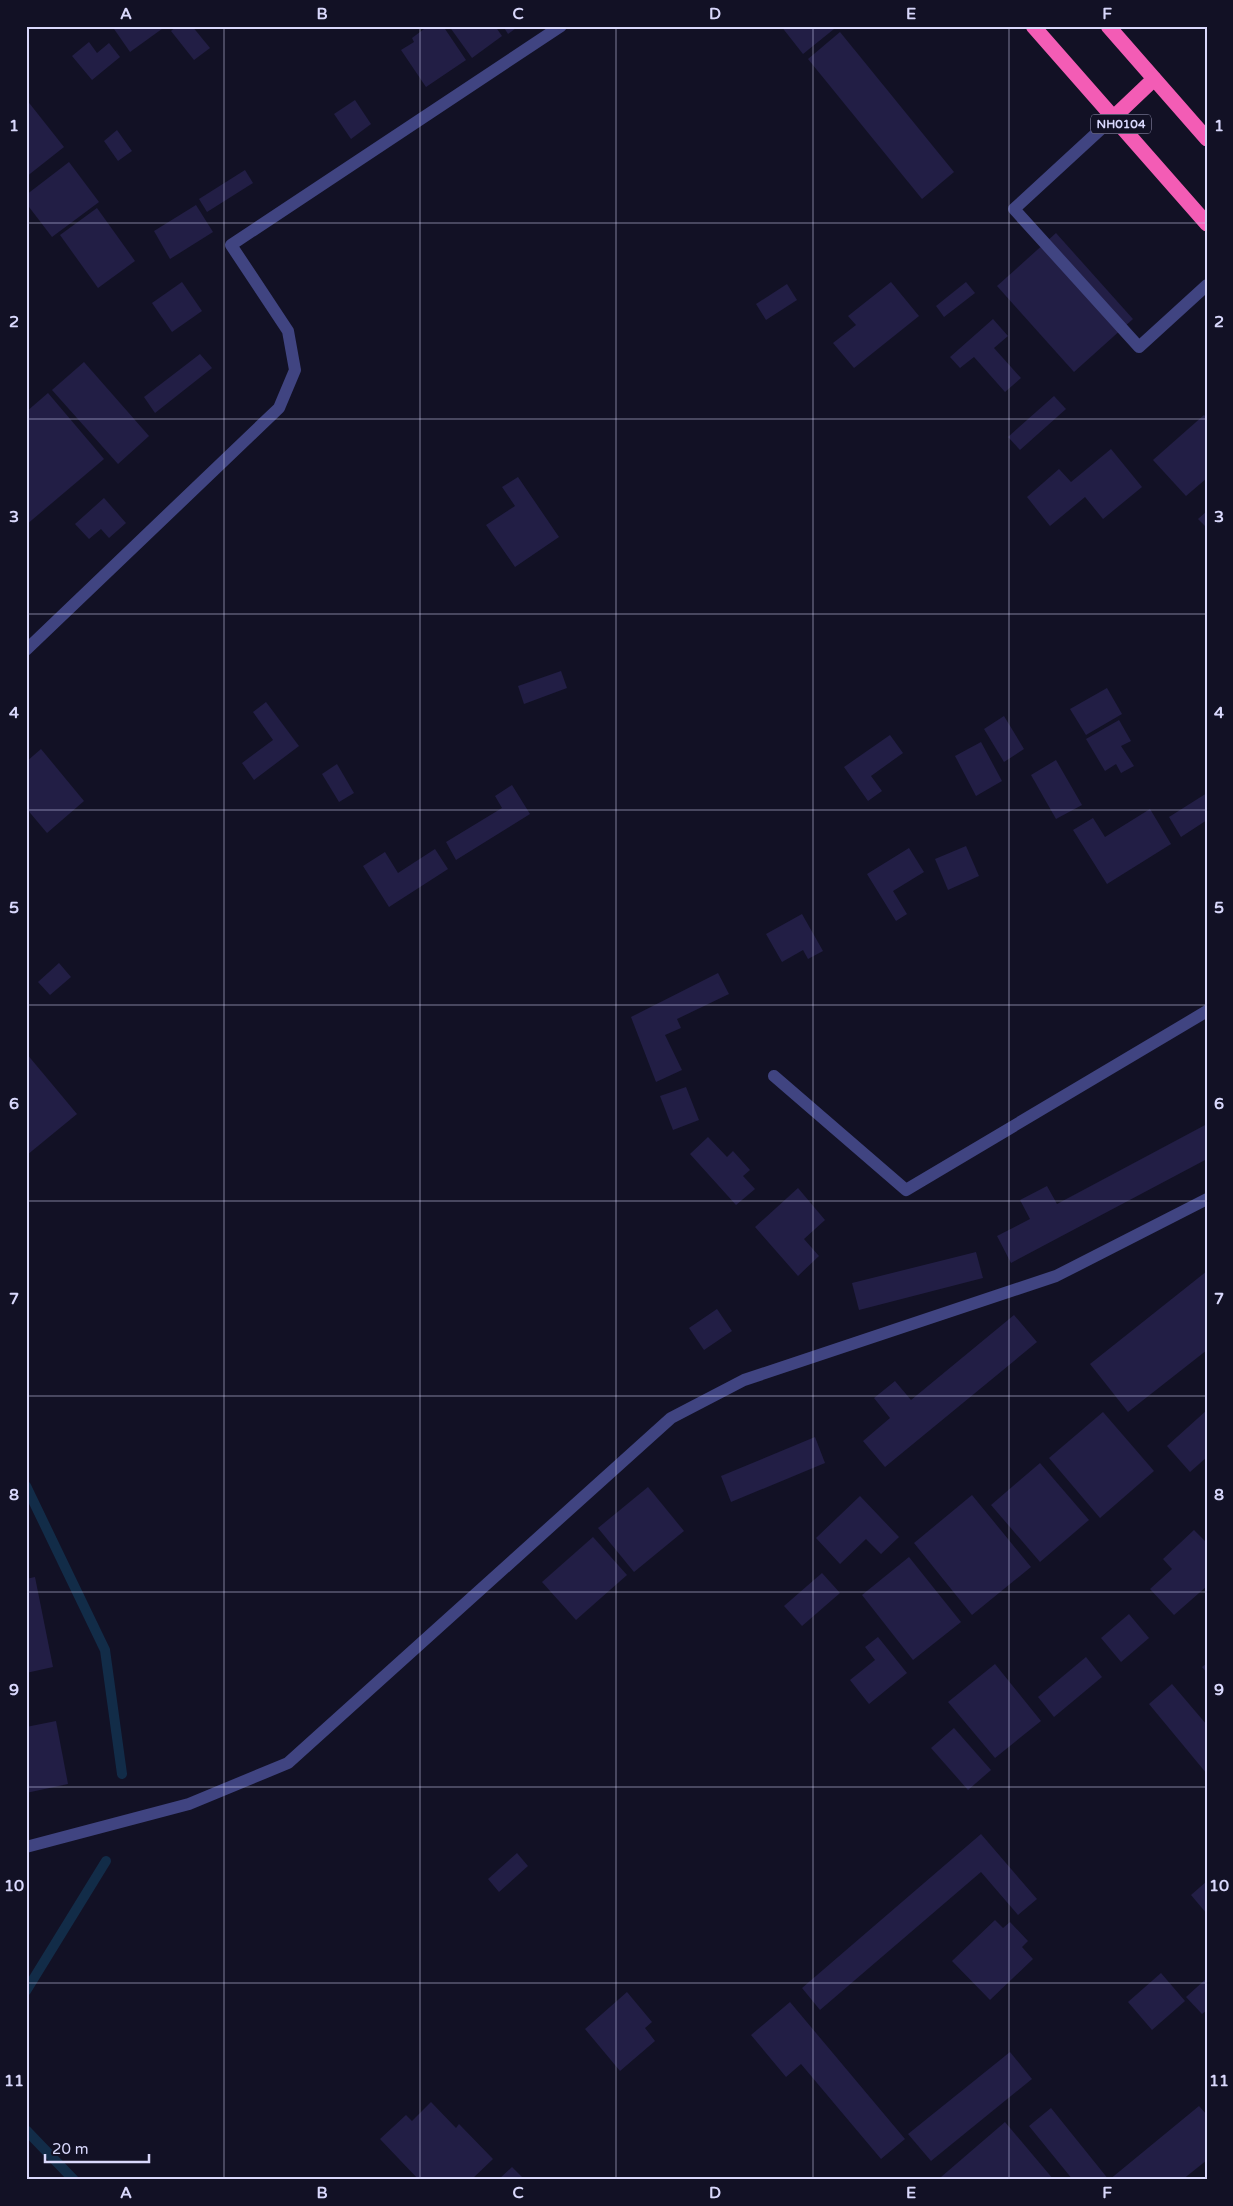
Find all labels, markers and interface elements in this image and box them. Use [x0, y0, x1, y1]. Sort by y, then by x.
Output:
text: A [120, 4, 132, 24]
text: B [316, 4, 328, 24]
text: C [512, 4, 524, 24]
text: D [709, 4, 721, 24]
text: E [906, 4, 916, 24]
text: F [1102, 4, 1112, 24]
road number: NH0104 [1091, 115, 1151, 134]
text: 1 [9, 116, 19, 136]
text: 1 [1214, 116, 1224, 136]
text: 2 [9, 312, 19, 332]
text: 2 [1214, 312, 1224, 332]
text: 3 [9, 507, 19, 527]
text: 3 [1214, 507, 1224, 527]
text: 4 [9, 703, 19, 723]
text: 4 [1214, 703, 1224, 723]
text: 5 [9, 898, 19, 918]
text: 5 [1214, 898, 1224, 918]
text: 6 [9, 1094, 19, 1114]
text: 6 [1214, 1094, 1224, 1114]
text: 7 [9, 1289, 19, 1309]
text: 7 [1214, 1289, 1224, 1309]
text: 8 [9, 1485, 19, 1505]
text: 8 [1214, 1485, 1224, 1505]
text: 9 [9, 1680, 19, 1700]
text: 9 [1214, 1680, 1224, 1700]
text: 10 [4, 1876, 24, 1896]
text: 10 [1209, 1876, 1229, 1896]
text: 11 [4, 2071, 24, 2091]
text: 11 [1209, 2071, 1229, 2091]
scale bar [45, 2131, 149, 2163]
text: 20 m [52, 2140, 89, 2158]
text: A [120, 2183, 132, 2203]
text: B [316, 2183, 328, 2203]
text: C [512, 2183, 524, 2203]
text: D [709, 2183, 721, 2203]
text: E [906, 2183, 916, 2203]
text: F [1102, 2183, 1112, 2203]

